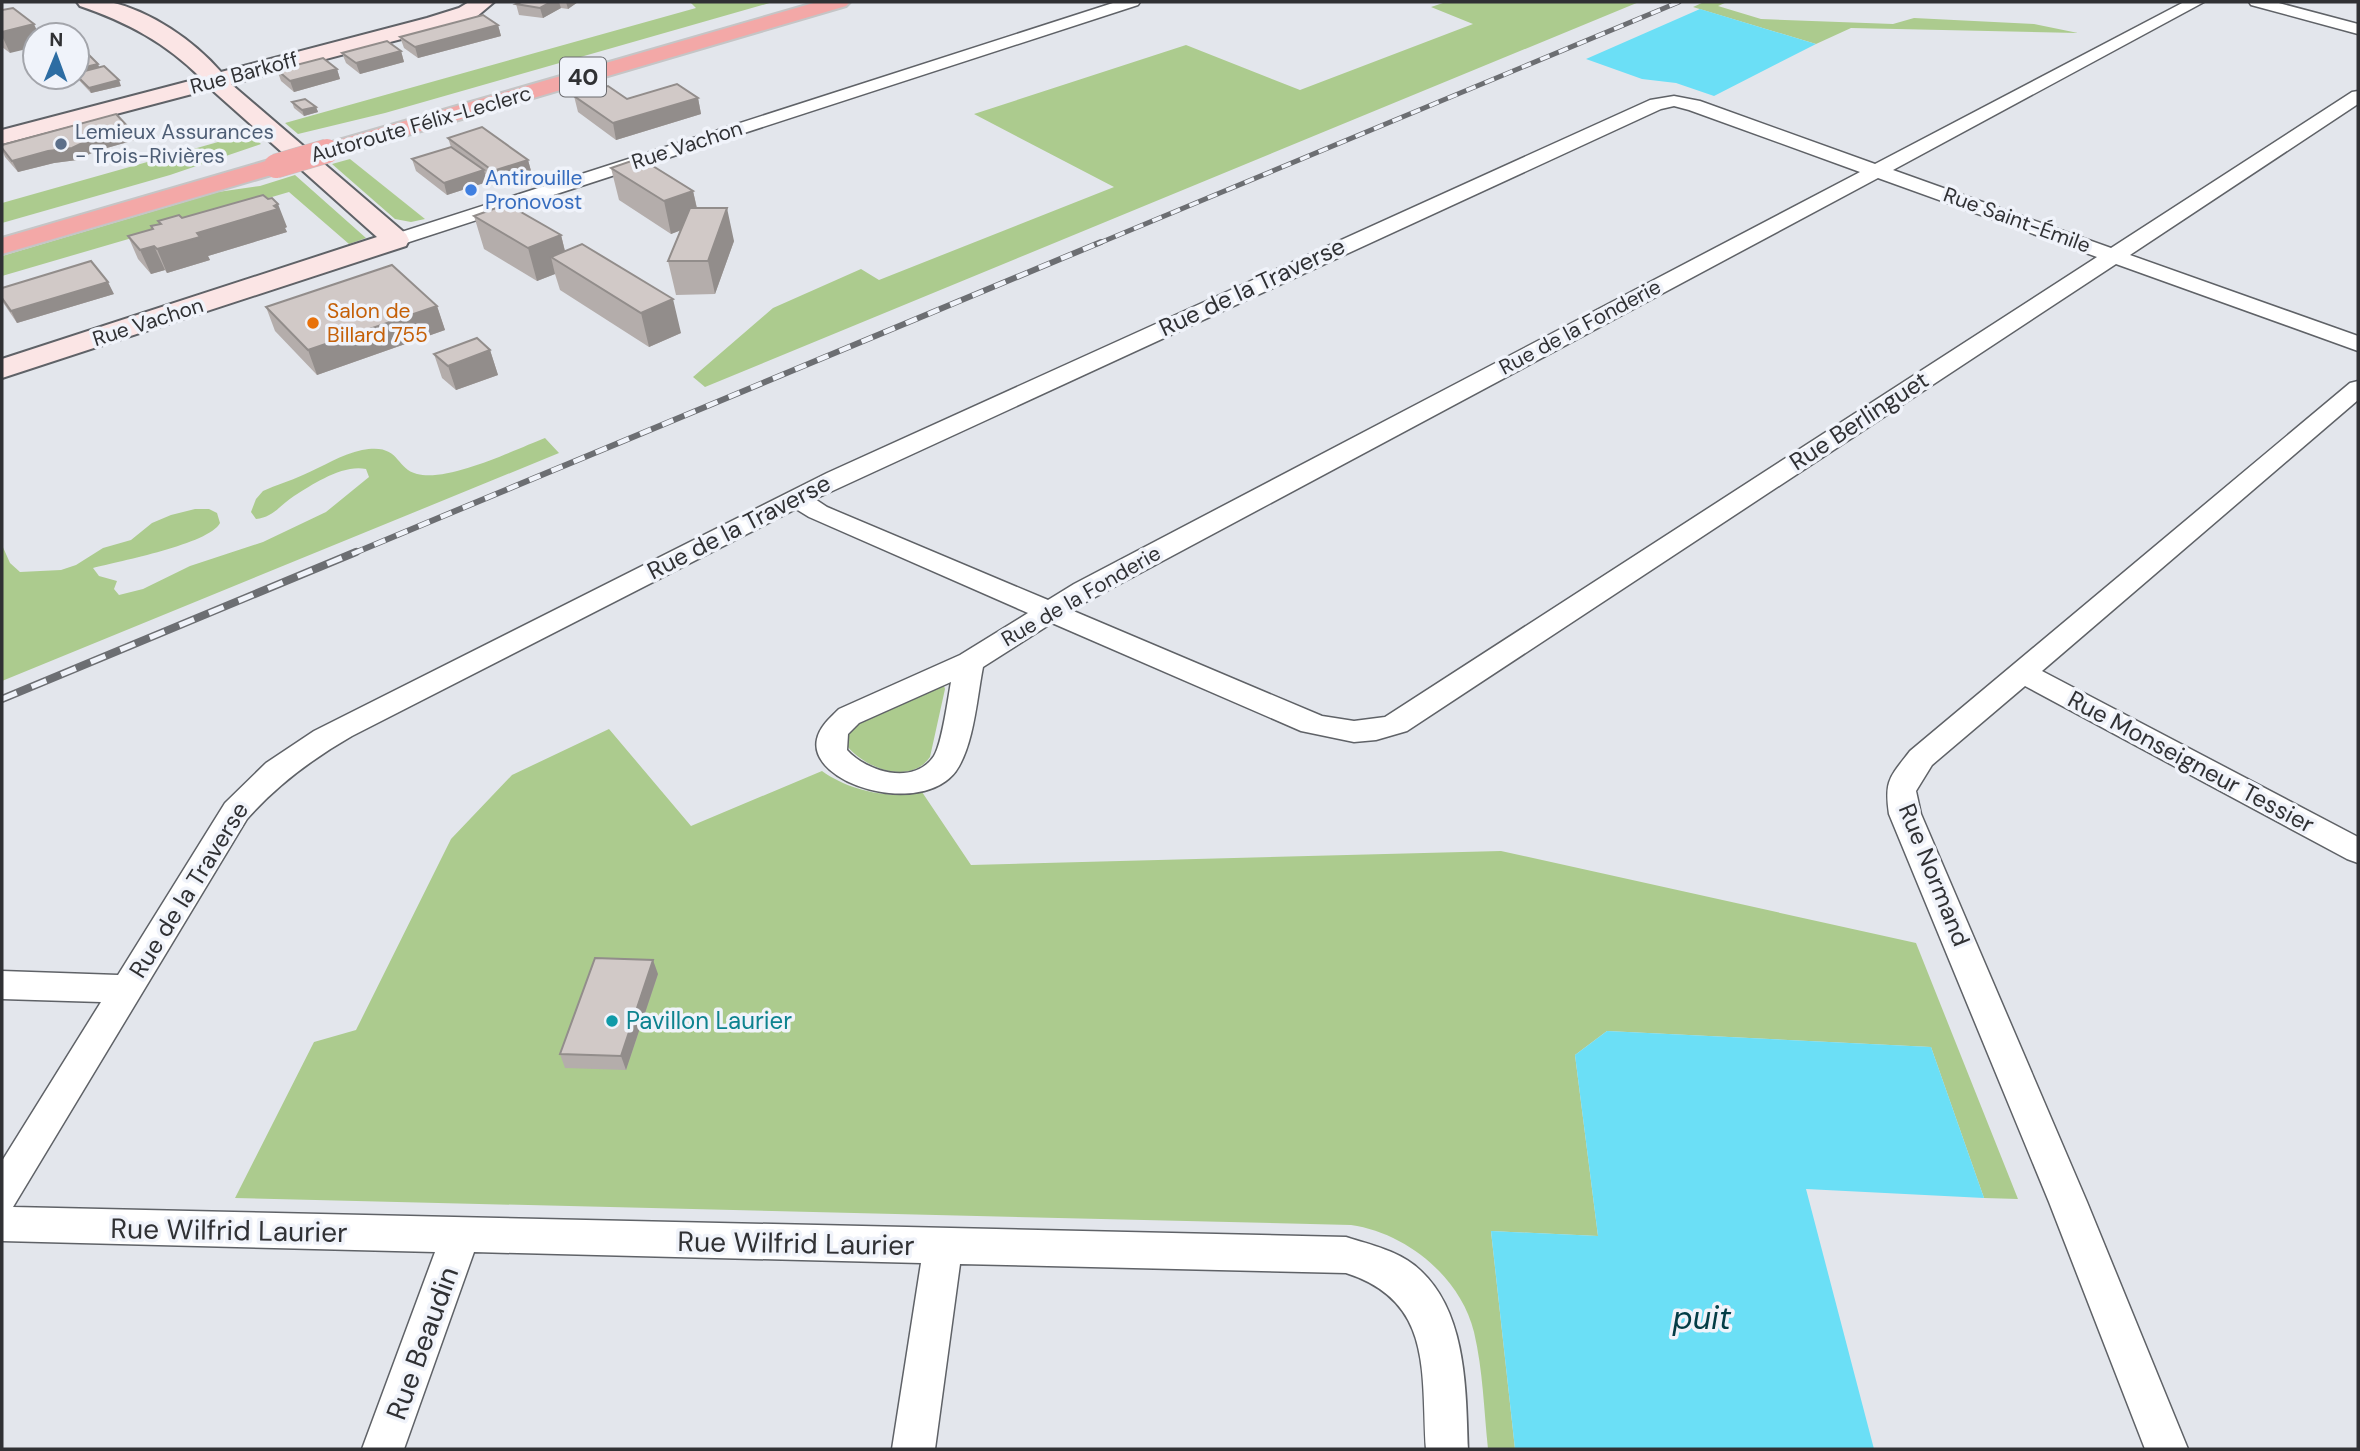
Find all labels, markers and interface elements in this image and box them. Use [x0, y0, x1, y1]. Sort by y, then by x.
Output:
north arrow [21, 21, 91, 91]
text: N [49, 27, 63, 52]
street label: Rue Barkoff [187, 45, 301, 101]
road number: 40 [560, 58, 606, 96]
street label: Autoroute Félix-Leclerc [307, 79, 535, 169]
street label: Rue Vachon [628, 114, 746, 176]
place label: Lemieux Assurances - Trois-Rivières [75, 118, 274, 170]
marker: Lemieux Assurances - Trois-Rivières [53, 136, 69, 152]
place label: Antirouille Pronovost [485, 164, 583, 216]
street label: Rue Saint-Émile [1940, 180, 2094, 260]
marker: Antirouille Pronovost [463, 182, 479, 198]
street label: Rue de la Traverse [1154, 230, 1350, 343]
street label: Rue de la Fonderie [1494, 272, 1666, 382]
street label: Rue Vachon [89, 291, 207, 353]
place label: Salon de Billard 755 [327, 297, 428, 349]
marker: Salon de Billard 755 [305, 315, 321, 331]
street label: Rue Berlinguet [1783, 364, 1934, 477]
street label: Rue de la Traverse [642, 467, 836, 586]
street label: Rue de la Fonderie [996, 539, 1166, 653]
street label: Rue Monseigneur Tessier [2063, 683, 2320, 840]
street label: Rue de la Traverse [122, 796, 255, 983]
street label: Rue Normand [1892, 799, 1977, 951]
place label: Pavillon Laurier [626, 1005, 792, 1036]
marker: Pavillon Laurier [604, 1013, 620, 1029]
street label: Rue Wilfrid Laurier [110, 1210, 348, 1251]
street label: Rue Wilfrid Laurier [677, 1223, 915, 1264]
street label: Rue Beaudin [378, 1261, 467, 1425]
water label: puit [1672, 1297, 1732, 1339]

